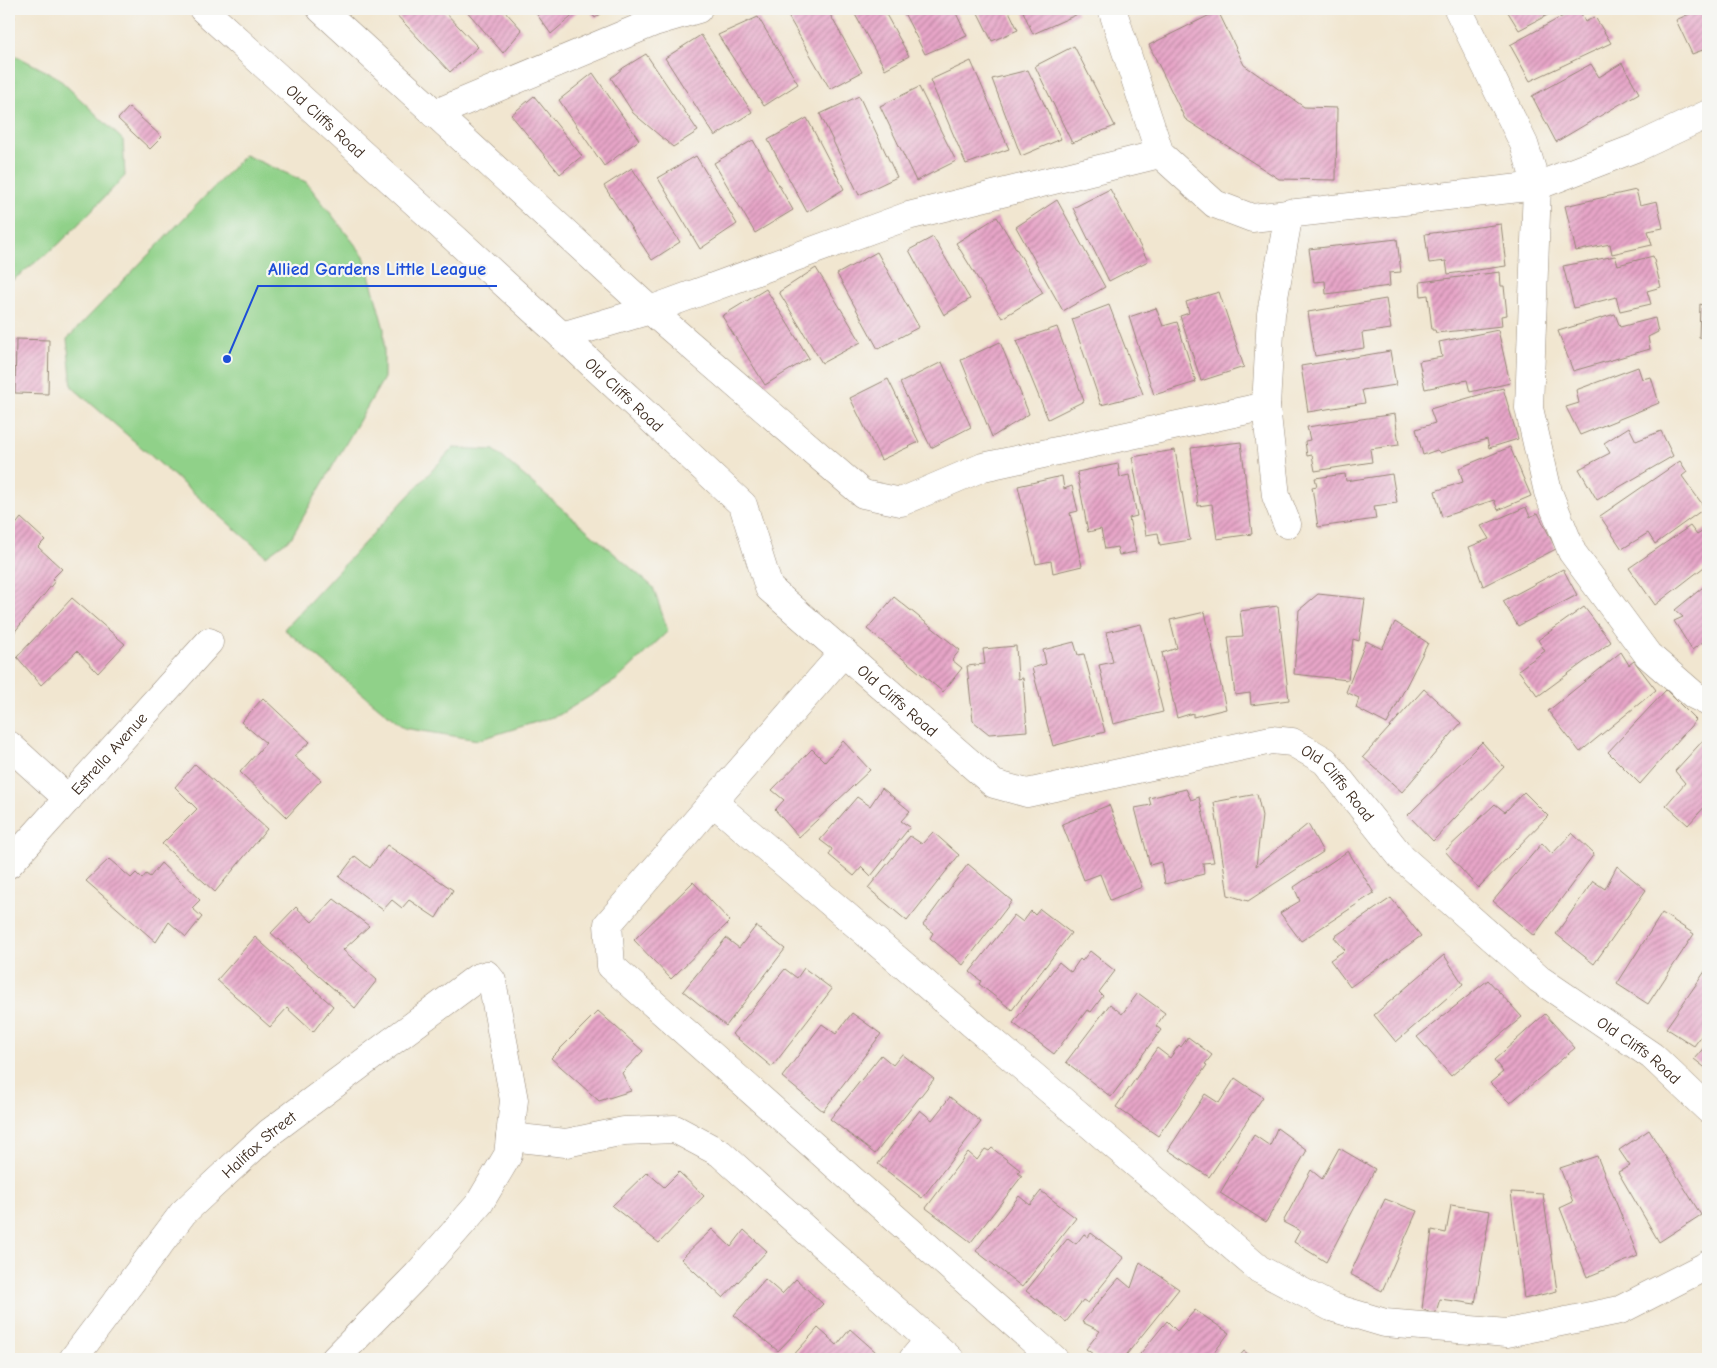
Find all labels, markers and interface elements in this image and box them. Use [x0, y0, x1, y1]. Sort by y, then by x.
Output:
street label: Old Cliffs Road [282, 81, 368, 162]
callout: Allied Gardens Little League [258, 253, 497, 286]
text: Allied Gardens Little League [268, 259, 486, 280]
street label: Old Cliffs Road [581, 354, 666, 436]
street label: Old Cliffs Road [853, 661, 941, 741]
street label: Estrella Avenue [68, 709, 151, 799]
street label: Old Cliffs Road [1298, 741, 1378, 825]
street label: Old Cliffs Road [1593, 1013, 1684, 1088]
street label: Halifax Street [218, 1108, 300, 1182]

